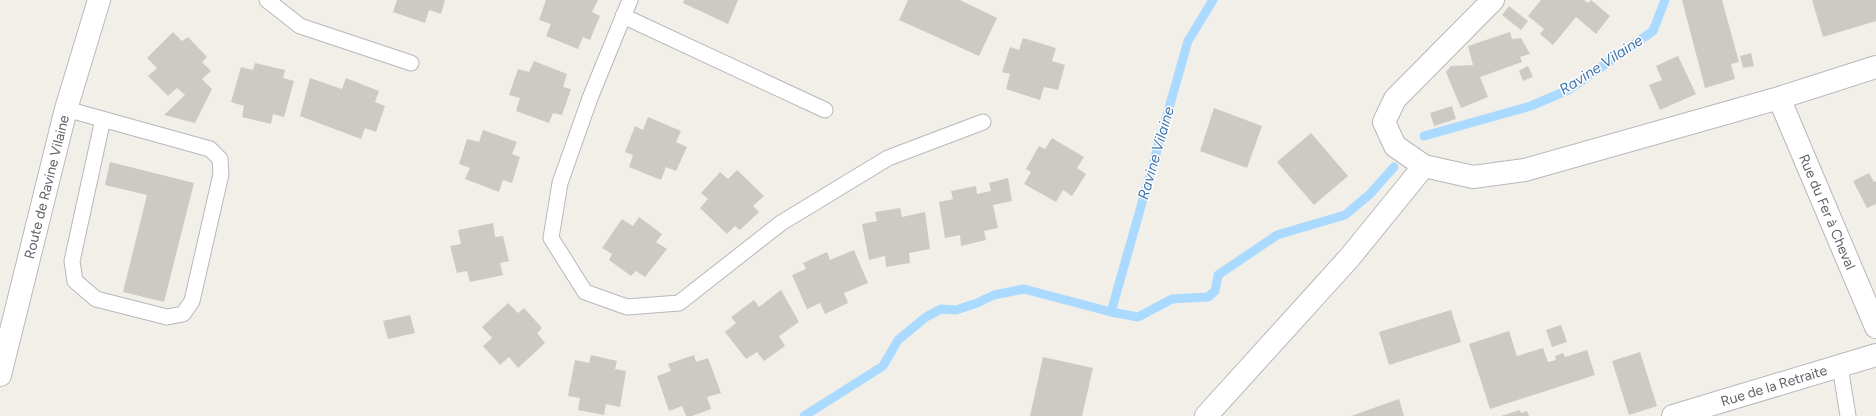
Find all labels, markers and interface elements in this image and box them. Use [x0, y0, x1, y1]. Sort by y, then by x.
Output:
water label: Ravine Vilaine [1556, 31, 1646, 99]
water label: Ravine Vilaine [1134, 104, 1178, 202]
street label: Route de Ravine Vilaine [21, 113, 73, 261]
street label: Rue du Fer à Cheval [1795, 152, 1859, 272]
street label: Rue de la Retraite [1719, 362, 1830, 410]

